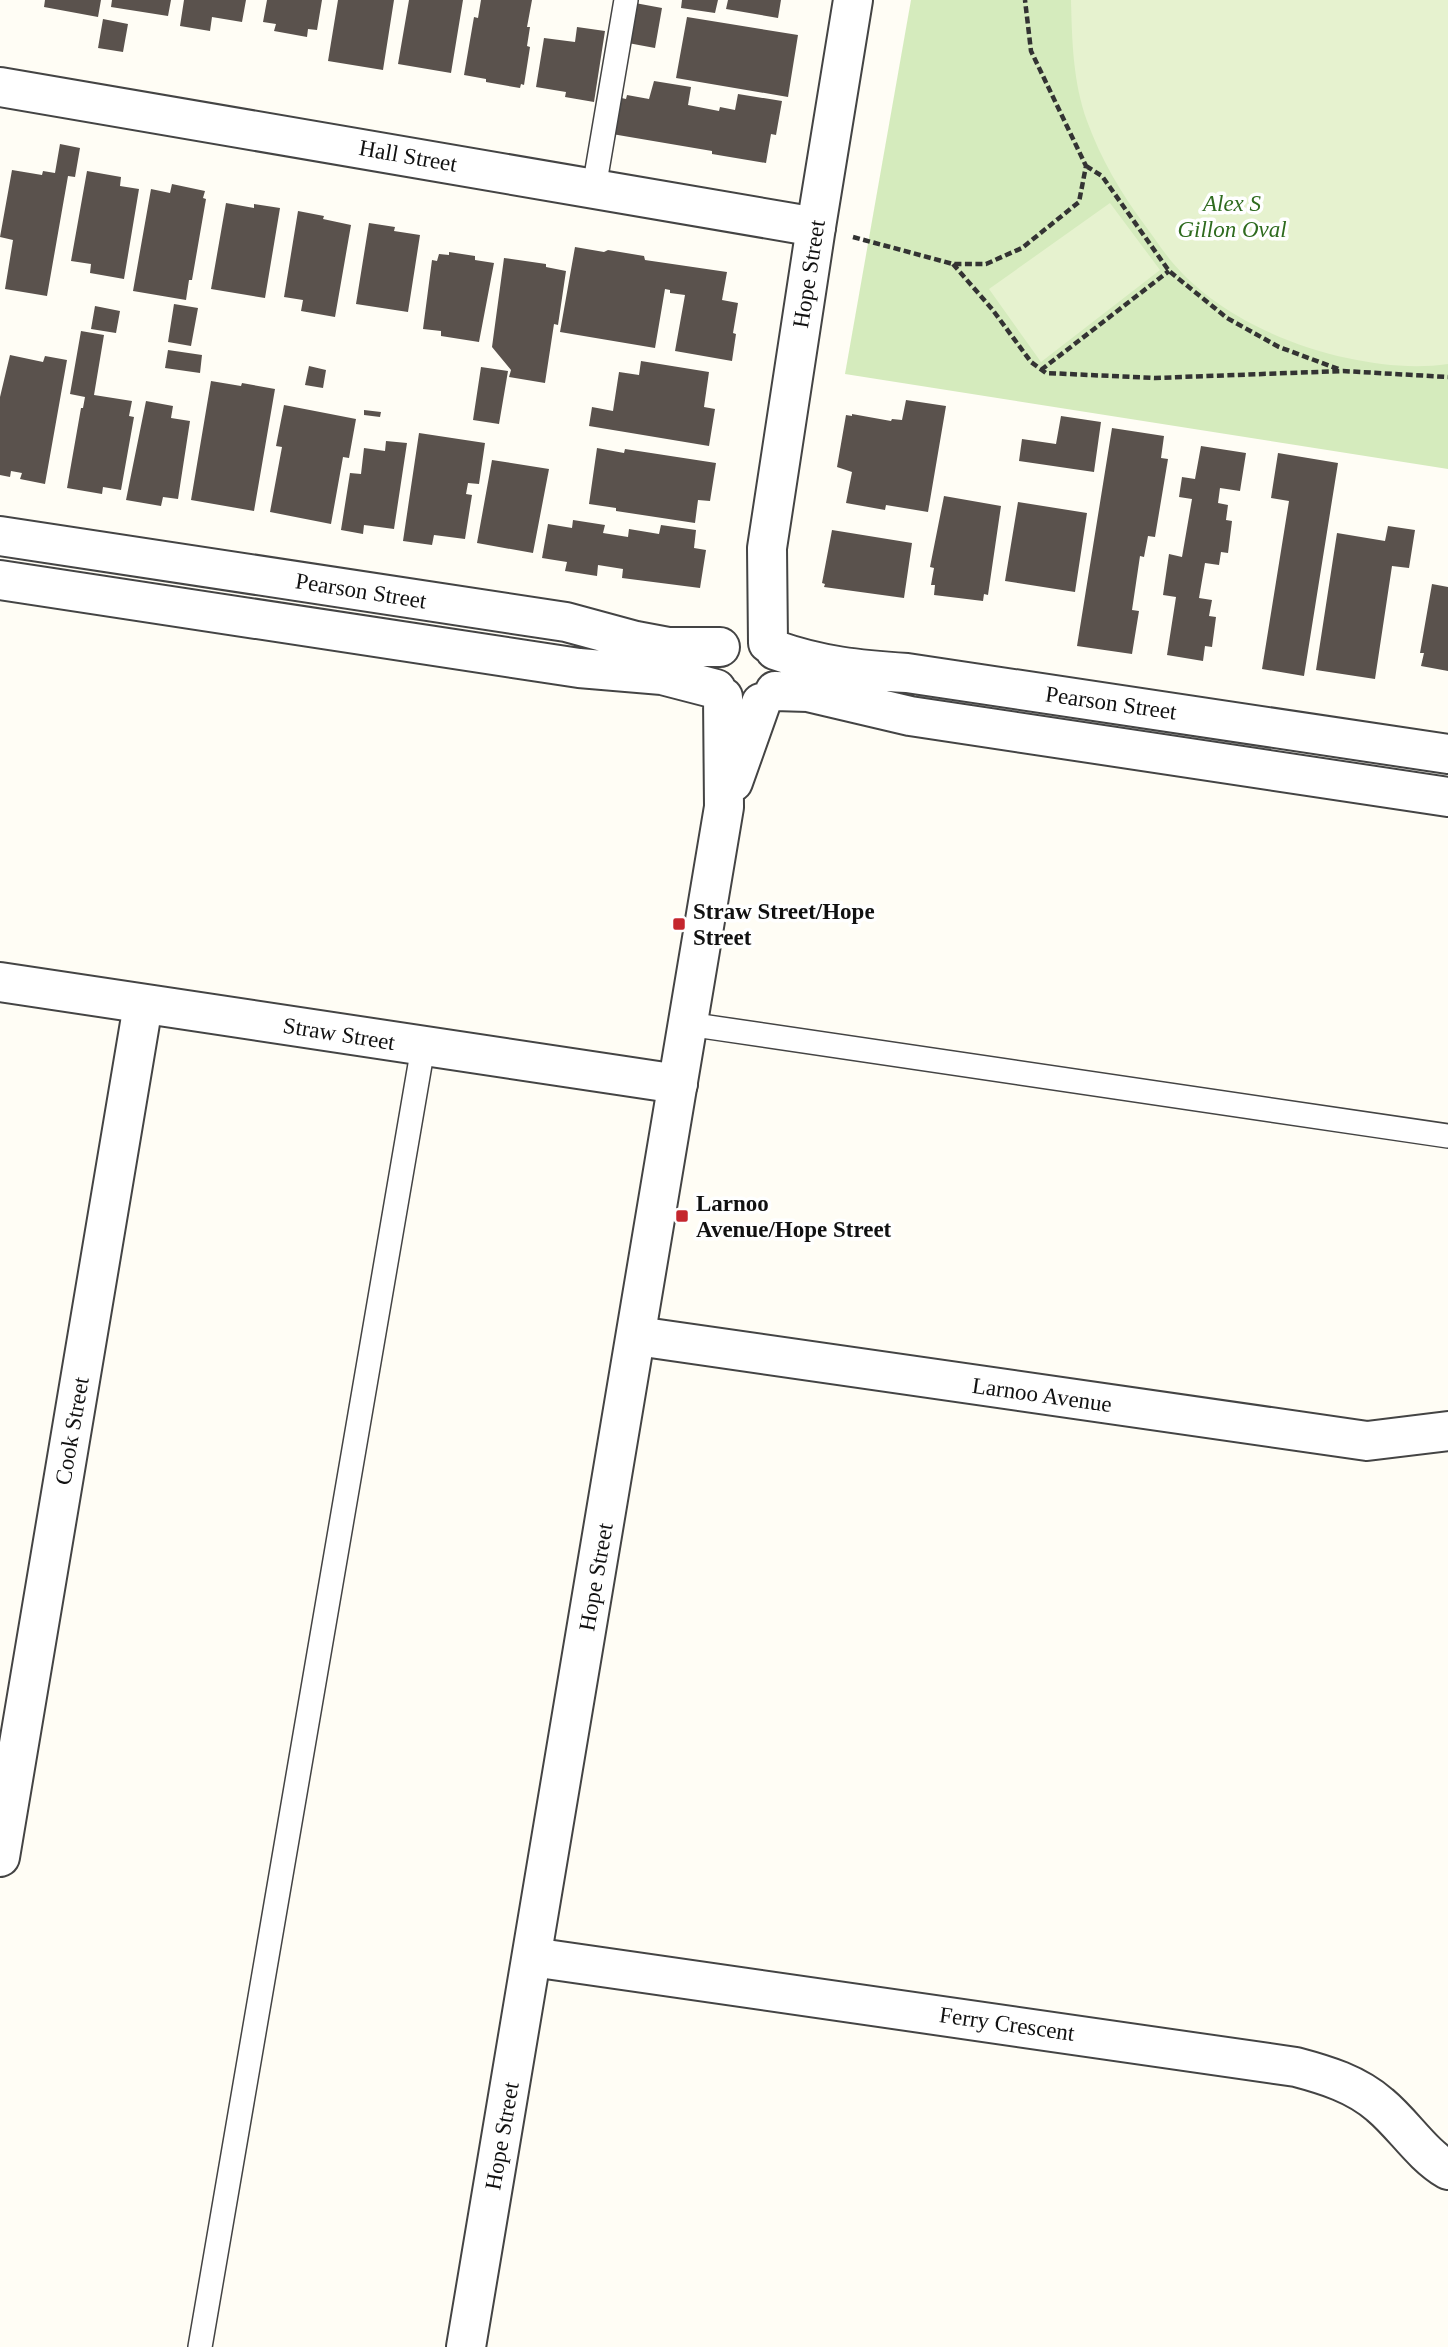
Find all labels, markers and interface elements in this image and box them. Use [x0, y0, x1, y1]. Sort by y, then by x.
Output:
street label: Hall Street [357, 135, 460, 177]
park label: Alex S Gillon Oval [1177, 191, 1287, 242]
street label: Hope Street [788, 218, 830, 330]
street label: Pearson Street [294, 568, 429, 614]
street label: Pearson Street [1044, 681, 1179, 725]
place label: Straw Street/Hope Street [693, 899, 875, 950]
marker: Straw Street/Hope Street [671, 916, 687, 932]
street label: Straw Street [281, 1013, 397, 1055]
place label: Larnoo Avenue/Hope Street [696, 1191, 892, 1242]
marker: Larnoo Avenue/Hope Street [674, 1208, 690, 1224]
street label: Larnoo Avenue [971, 1373, 1113, 1417]
street label: Cook Street [50, 1374, 94, 1487]
street label: Hope Street [574, 1520, 618, 1633]
street label: Ferry Crescent [938, 2002, 1077, 2046]
street label: Hope Street [480, 2079, 524, 2192]

